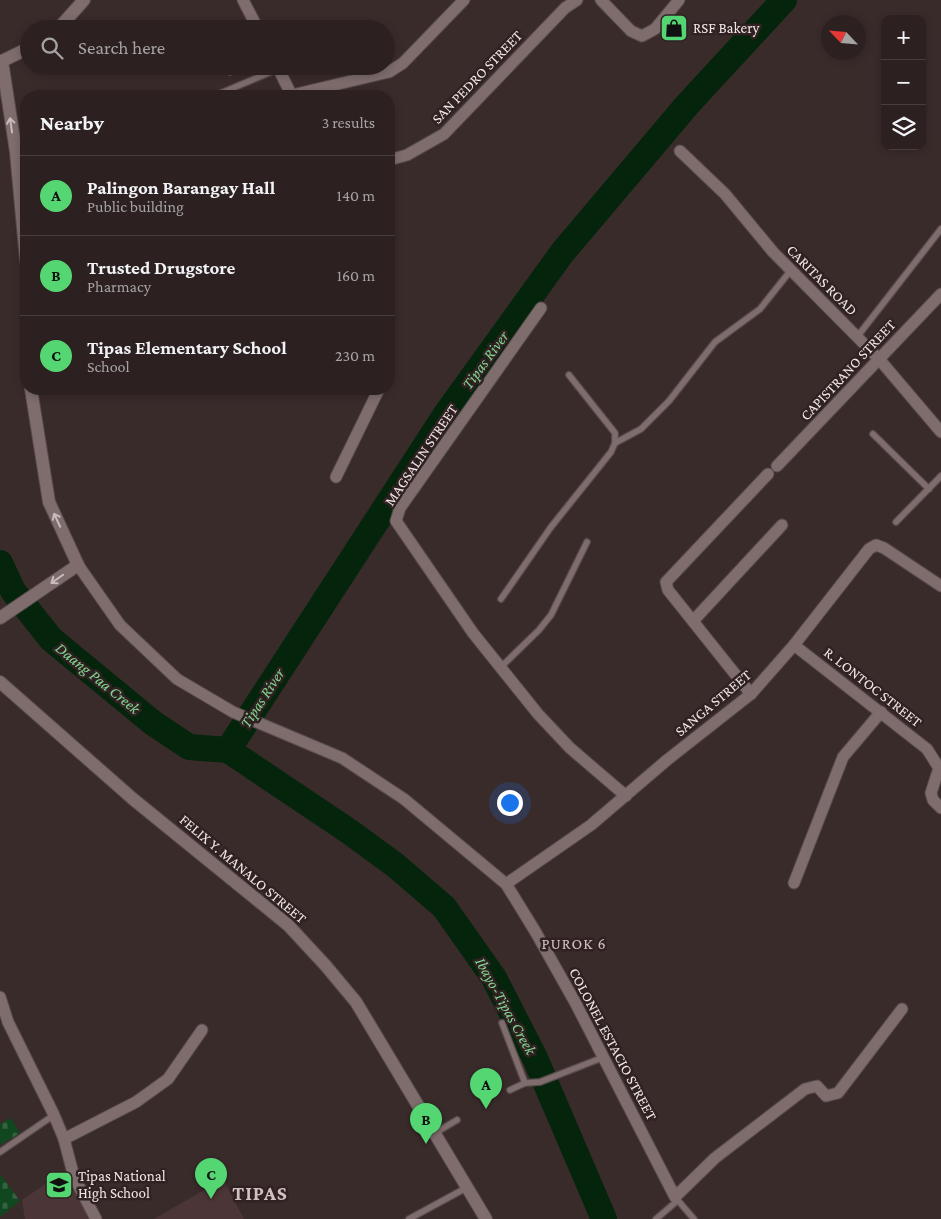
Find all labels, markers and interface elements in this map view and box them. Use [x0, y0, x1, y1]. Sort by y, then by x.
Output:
shop icon: RSF Bakery [659, 13, 689, 43]
north arrow [821, 15, 866, 60]
map controls [881, 15, 926, 150]
button: + [881, 15, 926, 60]
search box [20, 20, 395, 75]
place label: RSF Bakery [693, 20, 760, 37]
street label: SAN PEDRO STREET [429, 27, 525, 127]
icon: search [38, 34, 66, 62]
text: Search here [78, 37, 165, 58]
button: − [881, 60, 926, 105]
button: layers [881, 105, 926, 150]
text: Nearby [40, 111, 104, 135]
text: 3 results [322, 114, 375, 131]
one-way arrow [6, 117, 16, 133]
text: Palingon Barangay Hall [87, 177, 275, 198]
text: A [51, 187, 61, 204]
text: 140 m [337, 187, 375, 204]
text: Public building [87, 198, 184, 215]
street label: CARITAS ROAD [784, 242, 860, 318]
text: Trusted Drugstore [87, 257, 235, 278]
text: B [51, 267, 61, 284]
text: 160 m [337, 267, 375, 284]
text: Pharmacy [87, 278, 151, 295]
street label: CAPISTRANO STREET [797, 316, 899, 424]
water label: Tipas River [458, 327, 513, 393]
text: Tipas Elementary School [87, 337, 287, 358]
text: C [51, 347, 61, 364]
text: 230 m [335, 347, 375, 364]
text: School [87, 358, 130, 375]
street label: MAGSALIN STREET [381, 401, 461, 509]
one-way arrow [52, 513, 62, 528]
one-way arrow [51, 574, 65, 584]
water label: Daang Paa Creek [52, 639, 144, 719]
street label: R. LONTOC STREET [821, 644, 925, 730]
water label: Tipas River [237, 665, 289, 731]
street label: SANGA STREET [672, 667, 754, 739]
your location [497, 790, 523, 816]
street label: FELIX Y. MANALO STREET [177, 811, 309, 927]
district label: PUROK 6 [541, 935, 607, 952]
water label: Ibayo-Tipas Creek [471, 954, 540, 1059]
street label: COLONEL ESTACIO STREET [566, 965, 660, 1123]
pin: A [470, 1068, 502, 1109]
pin: B [410, 1103, 442, 1144]
pin: C [195, 1158, 227, 1199]
place label: Tipas National High School [78, 1168, 166, 1202]
school or university icon: Tipas National High School [44, 1170, 74, 1200]
district label: TIPAS [232, 1182, 288, 1204]

